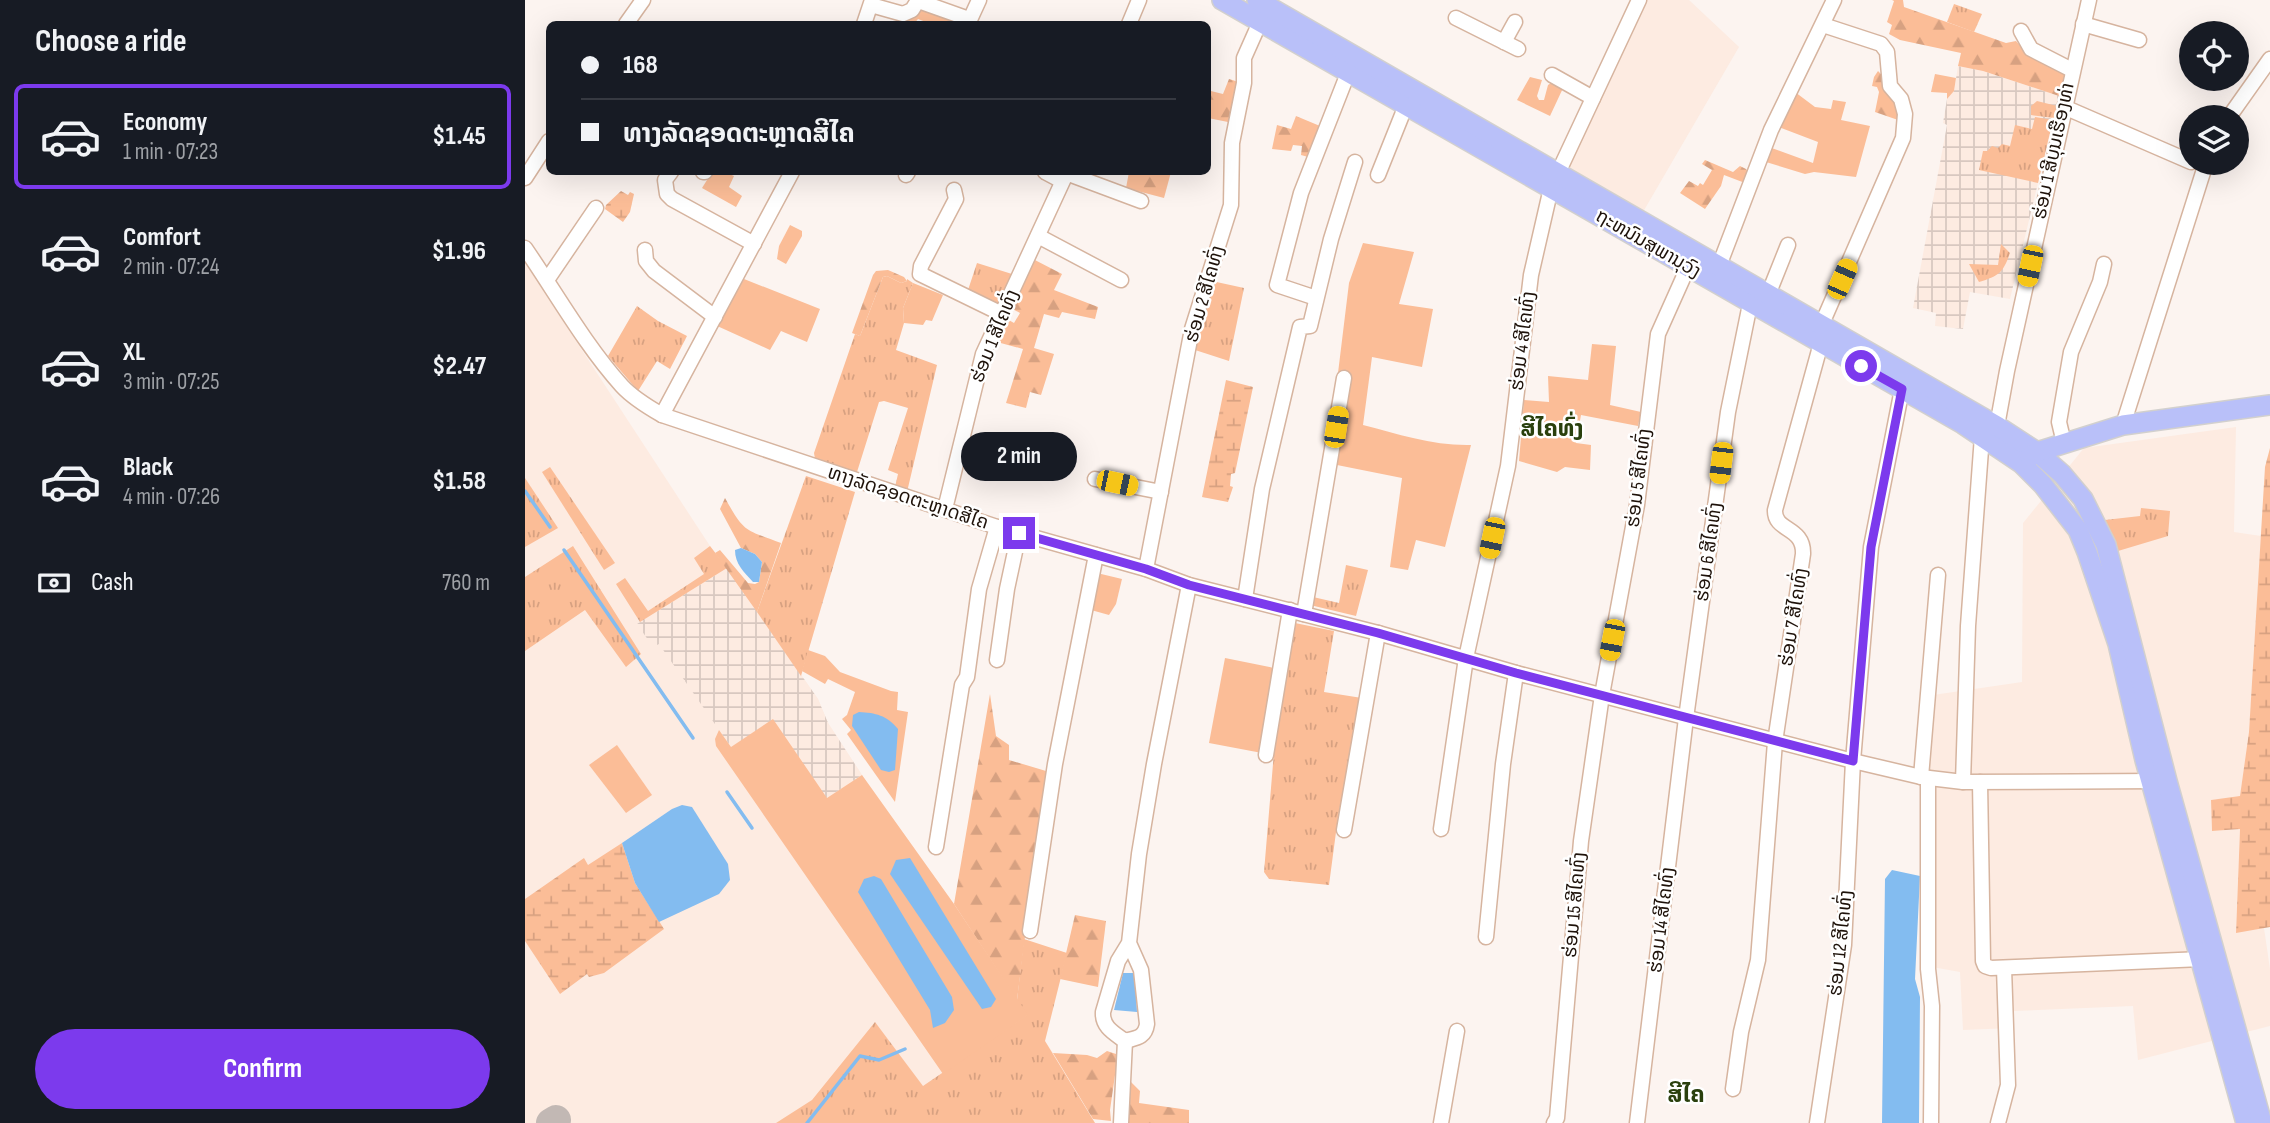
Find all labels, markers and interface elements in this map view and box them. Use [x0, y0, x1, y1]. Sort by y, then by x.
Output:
map controls [2179, 21, 2249, 175]
button: locate [2179, 21, 2249, 91]
text: Choose a ride [35, 22, 187, 61]
text: 168 [623, 50, 658, 81]
street label: ຮ່ອມ 1 ສີບຸນເຮືອງທ່າ [2027, 80, 2080, 221]
icon: car [39, 105, 102, 168]
button: layers [2179, 105, 2249, 175]
text: Economy [123, 107, 207, 138]
text: ທາງລັດຊອດຕະຫຼາດສີໄຄ [623, 119, 855, 150]
text: $1.45 [432, 121, 486, 152]
text: 1 min · 07:23 [123, 138, 218, 166]
street label: ຖະຫນົນສຸພານຸວົງ [1591, 205, 1705, 283]
icon: car [39, 220, 102, 283]
text: Comfort [123, 222, 201, 253]
text: $1.96 [432, 236, 486, 267]
street label: ຮ່ອມ 2 ສີໄຄທົ່ງ [1177, 242, 1230, 345]
car [2016, 243, 2045, 289]
text: 2 min · 07:24 [123, 253, 219, 281]
car [1824, 256, 1861, 302]
street label: ຮ່ອມ 1 ສີໄຄທົ່ງ [963, 285, 1024, 386]
street label: ຮ່ອມ 4 ສີໄຄທົ່ງ [1503, 290, 1540, 392]
icon: car [39, 335, 102, 398]
text: XL [123, 337, 145, 368]
route start [1845, 350, 1877, 382]
text: $2.47 [432, 351, 486, 382]
text: 3 min · 07:25 [123, 368, 219, 396]
car [1323, 405, 1350, 449]
district label: ສີໄຄທົ່ງ [1521, 411, 1583, 443]
street label: ຮ່ອມ 5 ສີໄຄທົ່ງ [1619, 427, 1656, 529]
callout: 2 min [961, 432, 1077, 480]
car [1709, 441, 1734, 485]
text: 2 min [997, 442, 1041, 470]
icon: car [39, 450, 102, 513]
text: Black [123, 452, 173, 483]
street label: ທາງລັດຊອດຕະຫຼາດສີໄຄ [825, 460, 992, 535]
text: $1.58 [432, 466, 486, 497]
car [1095, 468, 1140, 498]
text: 4 min · 07:26 [123, 483, 220, 511]
street label: ຮ່ອມ 6 ສີໄຄທົ່ງ [1688, 500, 1727, 603]
car [1478, 515, 1507, 561]
route end [1003, 517, 1035, 549]
icon: cash [35, 564, 73, 602]
street label: ຮ່ອມ 7 ສີໄຄທົ່ງ [1772, 566, 1813, 668]
text: Cash [91, 567, 134, 598]
text: 760 m [442, 569, 490, 597]
car [1598, 617, 1627, 663]
street label: ຮ່ອມ 15 ສີໄຄທົ່ງ [1556, 851, 1591, 959]
street label: ຮ່ອມ 14 ສີໄຄທົ່ງ [1641, 865, 1680, 974]
street label: ຮ່ອມ 12 ສີໄຄທົ່ງ [1821, 889, 1858, 997]
button: Confirm [35, 1029, 490, 1109]
district label: ສີໄຄ [1667, 1081, 1705, 1109]

